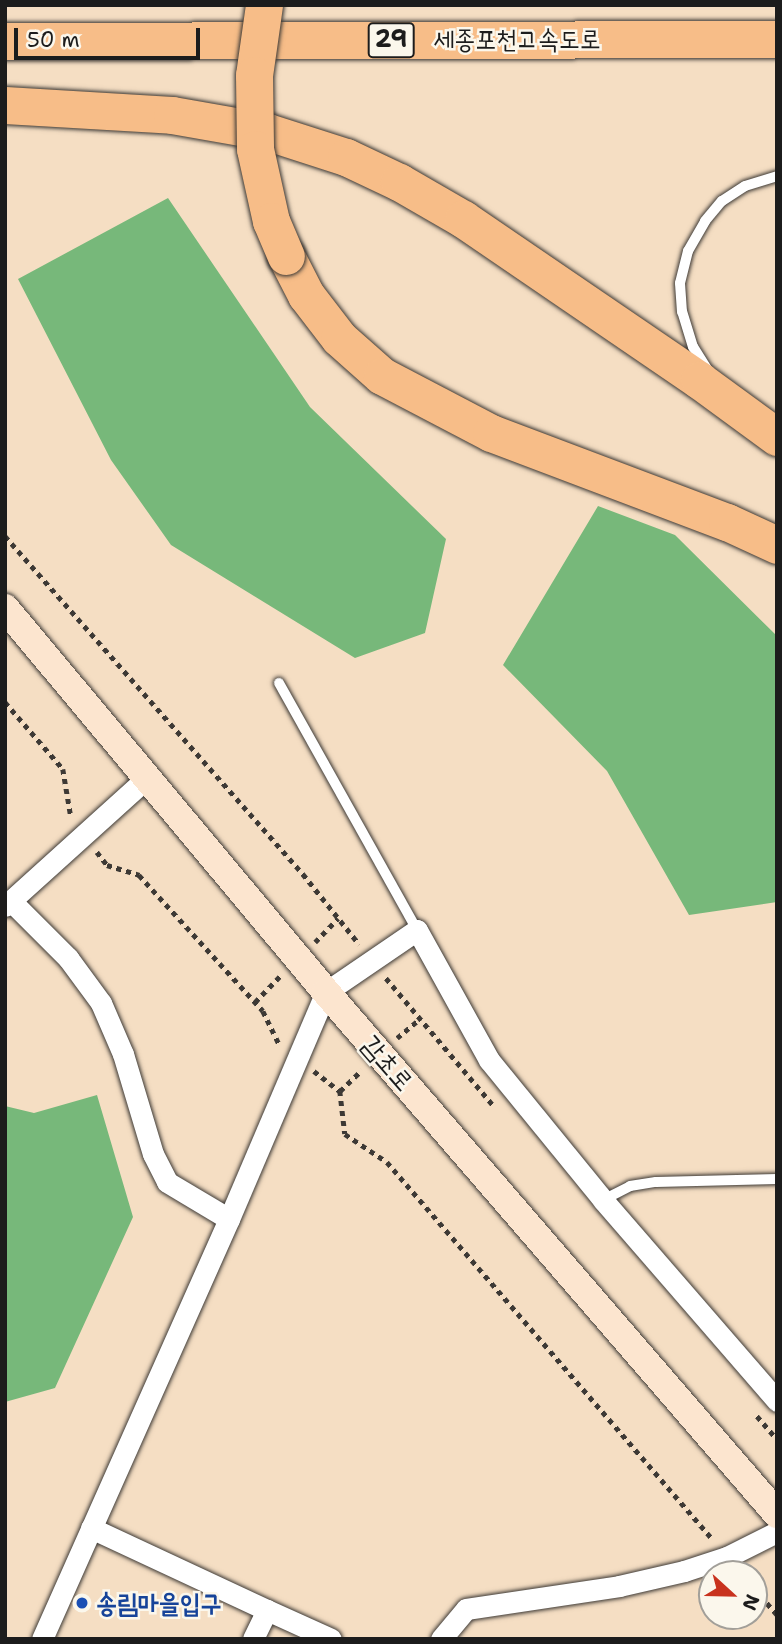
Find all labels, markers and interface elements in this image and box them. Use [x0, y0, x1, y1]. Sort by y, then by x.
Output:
scale bar [18, 14, 203, 58]
road number: 29 [366, 20, 416, 60]
street label: 세종포천고속도로 [433, 23, 601, 55]
text: 50 m [27, 26, 80, 54]
street label: 감초로 [356, 1029, 420, 1097]
north arrow [698, 1560, 768, 1630]
place label: 송림마을입구 [96, 1587, 222, 1619]
text: N [737, 1591, 765, 1614]
marker: 송림마을입구 [74, 1595, 90, 1611]

